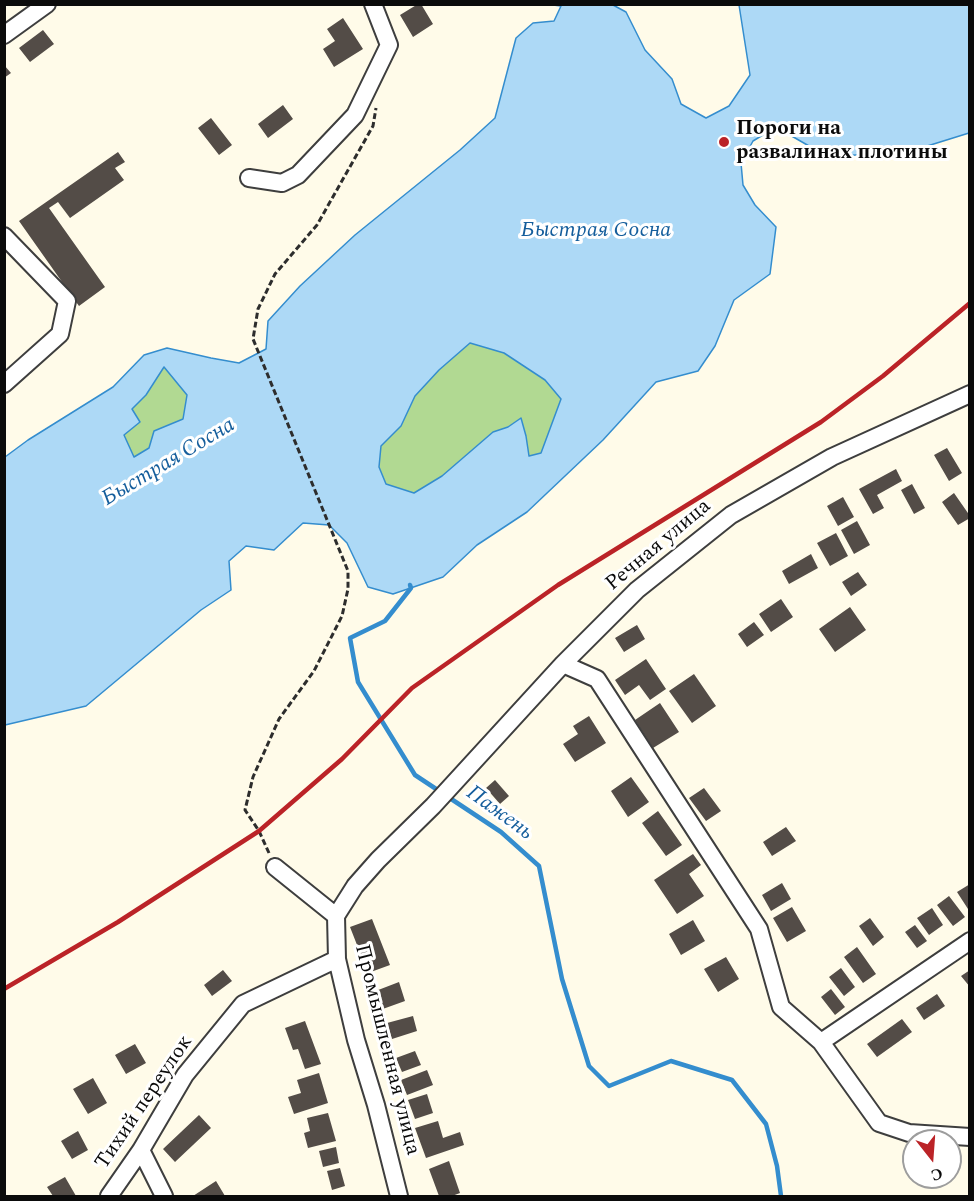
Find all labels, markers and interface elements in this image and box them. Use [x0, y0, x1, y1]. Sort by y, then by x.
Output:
place label: Пороги на развалинах плотины [736, 117, 948, 167]
marker: Пороги на развалинах плотины [717, 135, 731, 149]
water label: Быстрая Сосна [521, 219, 671, 245]
water label: Быстрая Сосна [98, 413, 240, 513]
street label: Речная улица [601, 495, 717, 597]
water label: Пажень [460, 781, 538, 847]
street label: Промышленная улица [348, 942, 424, 1158]
street label: Тихий переулок [91, 1031, 199, 1175]
north arrow [902, 1129, 962, 1189]
text: С [928, 1161, 946, 1187]

